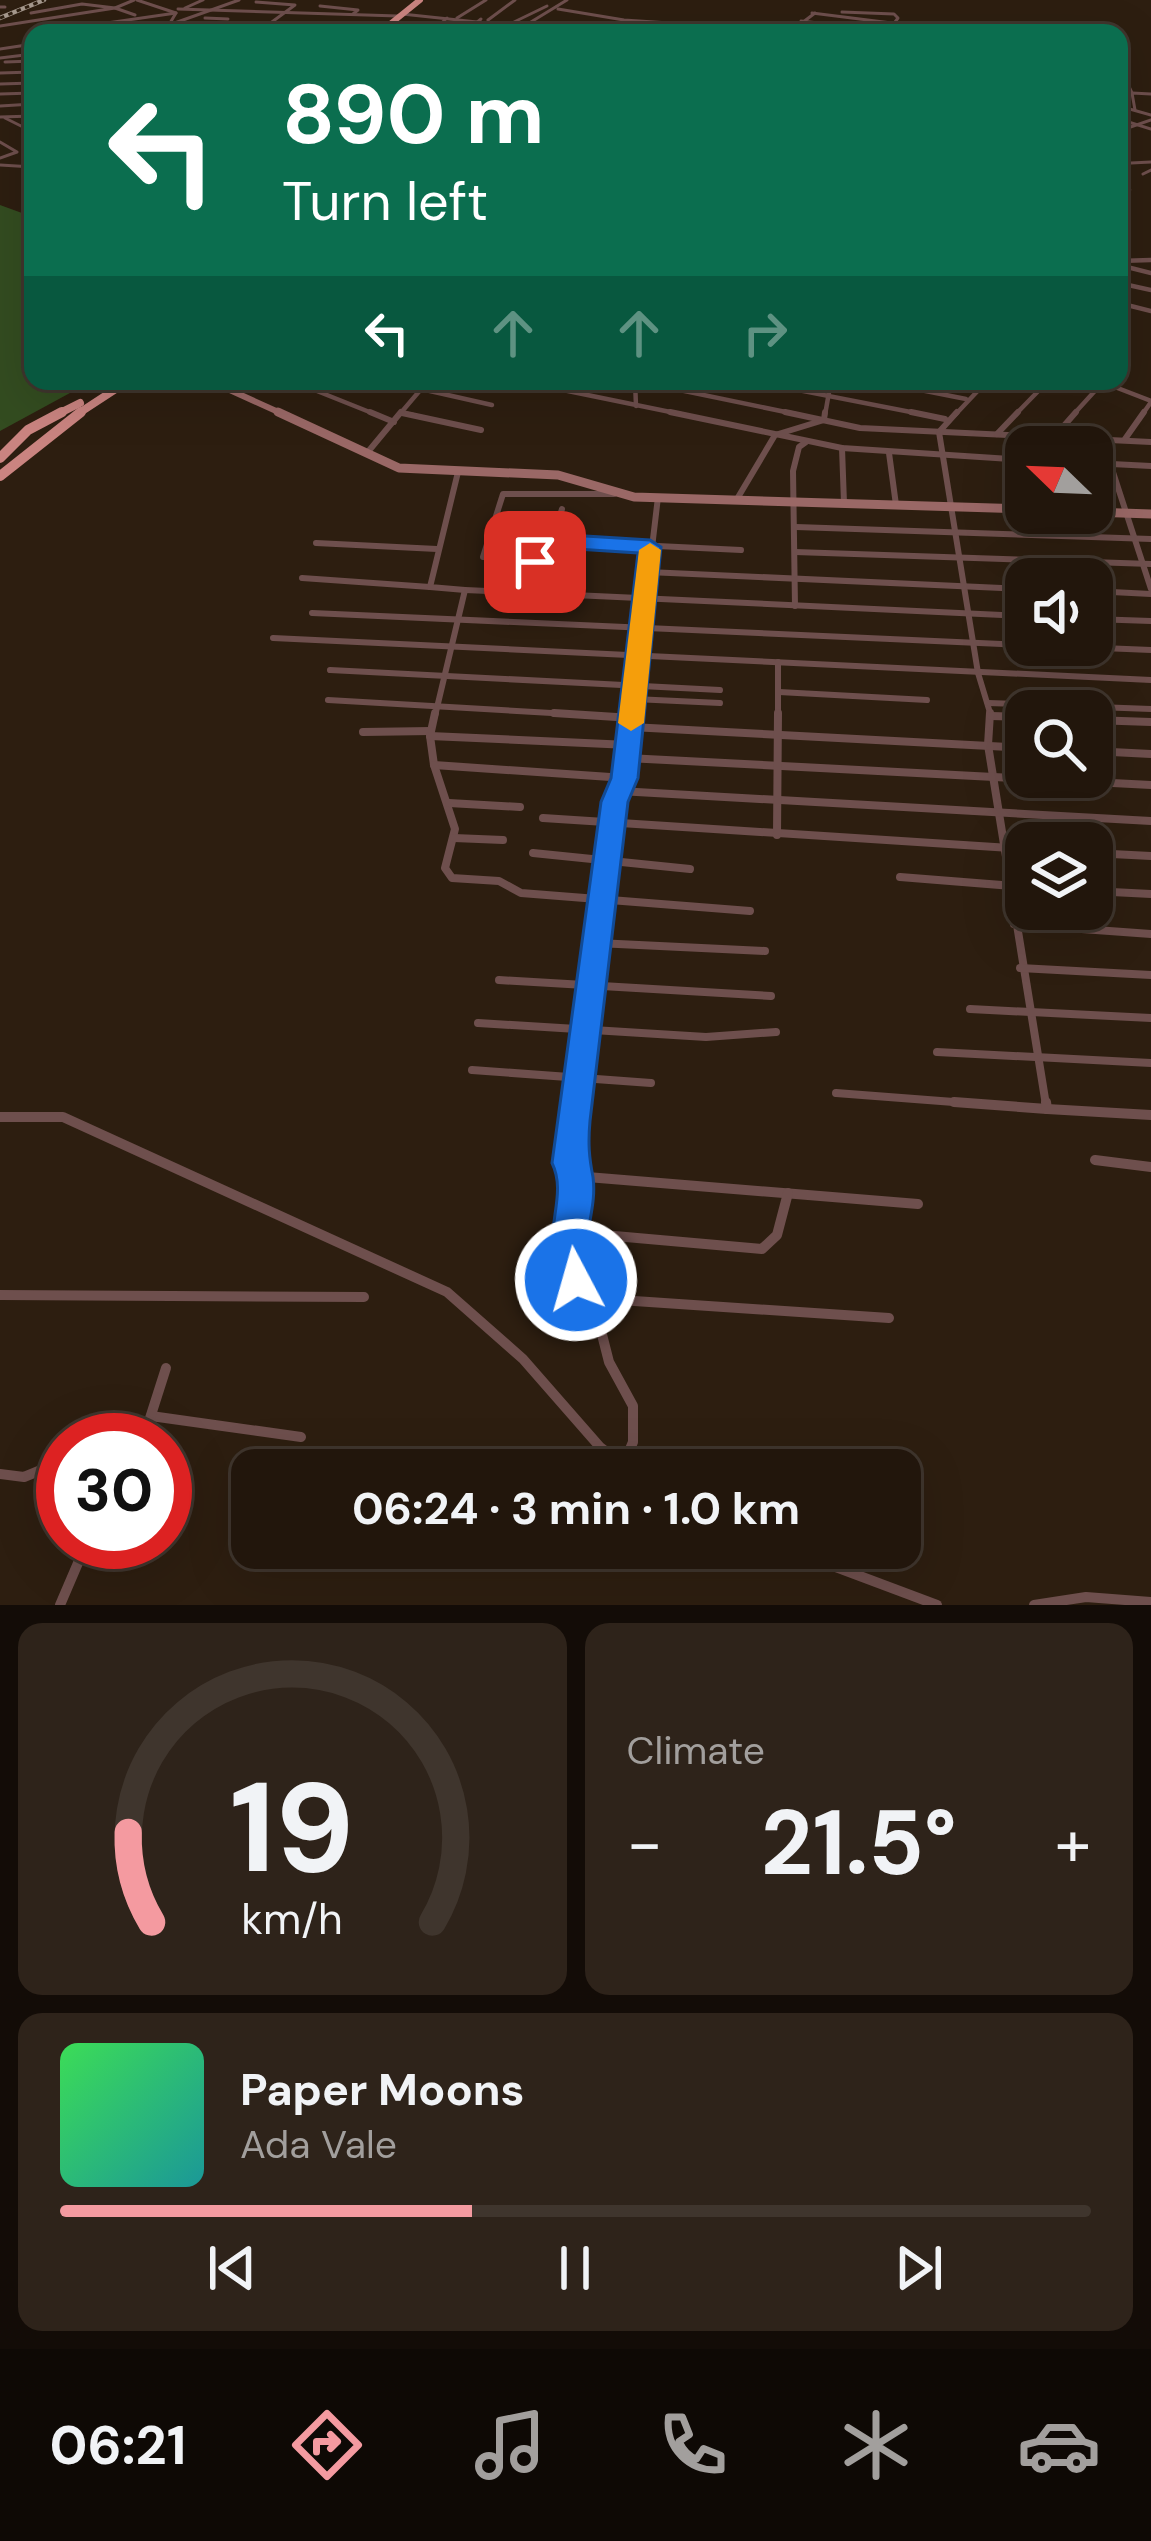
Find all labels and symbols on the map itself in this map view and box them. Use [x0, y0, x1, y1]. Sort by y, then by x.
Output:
north arrow [1005, 426, 1113, 534]
pin [484, 511, 586, 613]
position arrow [513, 1217, 639, 1343]
speed limit sign: 30 [36, 1413, 192, 1569]

